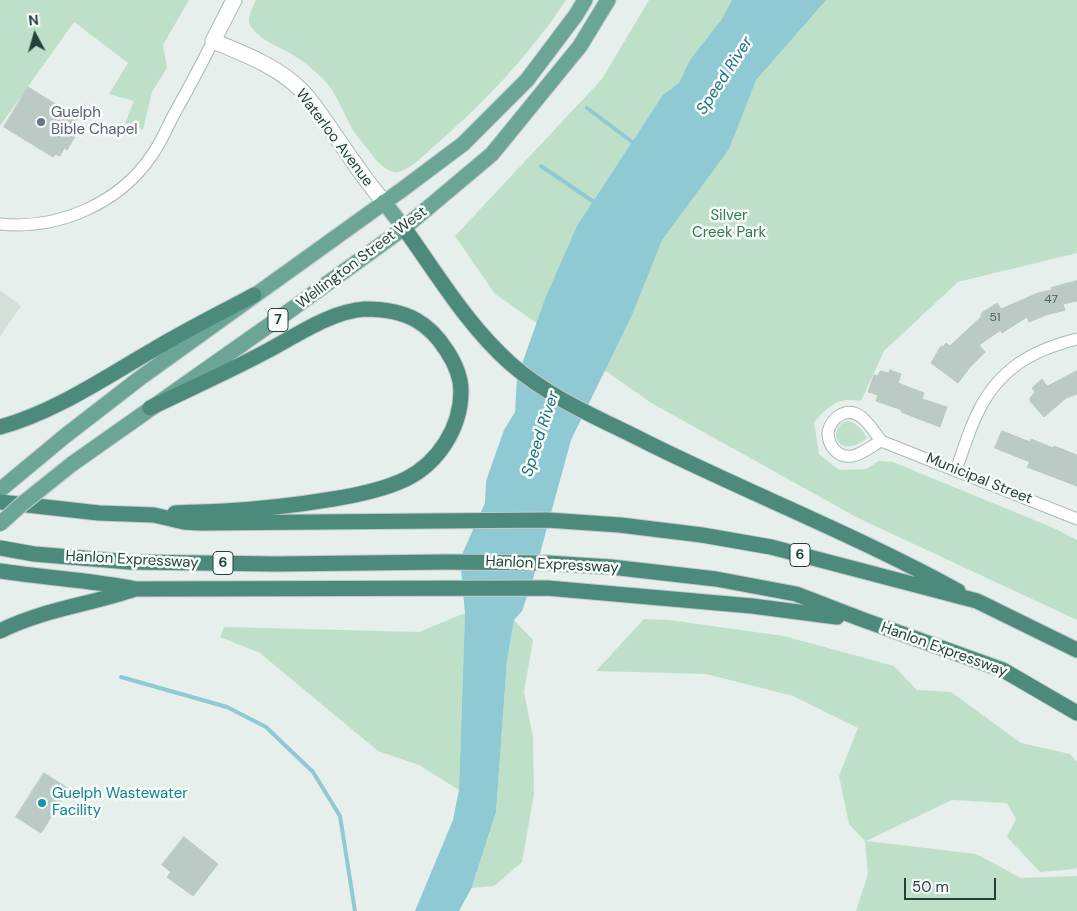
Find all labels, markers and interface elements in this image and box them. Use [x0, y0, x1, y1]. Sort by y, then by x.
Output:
north arrow [10, 10, 60, 60]
text: N [27, 11, 39, 30]
water label: Speed River [693, 34, 757, 118]
street label: Waterloo Avenue [291, 86, 377, 190]
place label: Guelph Bible Chapel [51, 104, 138, 139]
marker: Guelph Bible Chapel [35, 116, 47, 128]
street label: Wellington Street West [293, 203, 431, 313]
park label: Silver Creek Park [692, 207, 766, 242]
house number: 47 [1044, 293, 1058, 307]
road number: 7 [268, 308, 288, 332]
house number: 51 [989, 311, 1001, 325]
water label: Speed River [518, 389, 564, 479]
street label: Municipal Street [923, 449, 1035, 509]
road number: 6 [790, 544, 810, 566]
street label: Hanlon Expressway [65, 548, 199, 572]
road number: 6 [213, 552, 233, 574]
street label: Hanlon Expressway [485, 553, 619, 577]
street label: Hanlon Expressway [878, 619, 1010, 681]
place label: Guelph Wastewater Facility [52, 785, 188, 820]
marker: Guelph Wastewater Facility [36, 797, 48, 809]
scale bar [907, 868, 1000, 900]
text: 50 m [912, 877, 949, 897]

